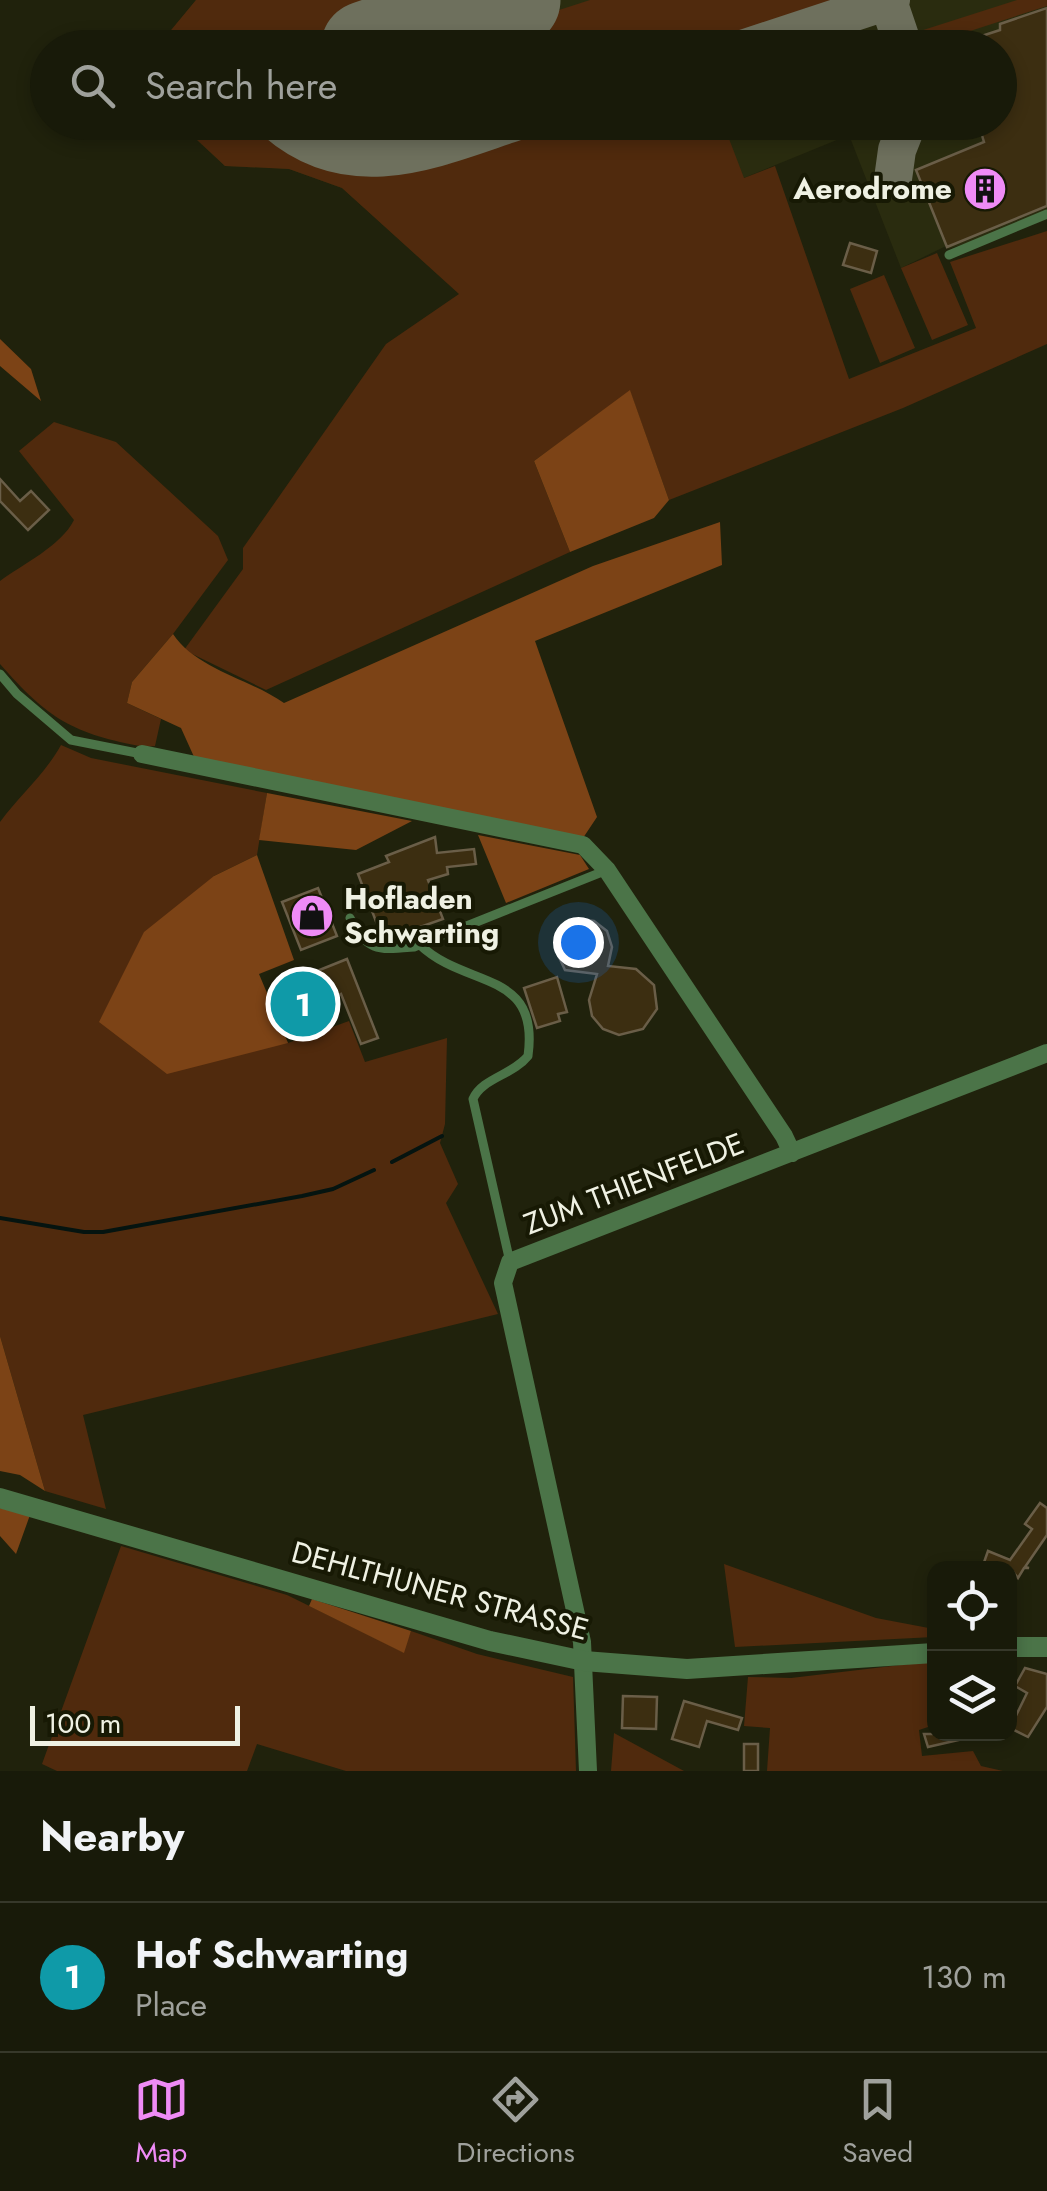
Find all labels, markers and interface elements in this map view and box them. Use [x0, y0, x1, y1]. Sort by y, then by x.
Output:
search box [30, 30, 1017, 140]
icon: search [65, 58, 120, 113]
text: Search here [145, 58, 337, 113]
building icon: Aerodrome [962, 166, 1008, 212]
place label: Aerodrome [792, 167, 952, 210]
place label: Hofladen Schwarting [344, 877, 499, 954]
shop icon: Hofladen Schwarting [289, 893, 335, 939]
your location [553, 917, 604, 968]
pin: 1 [270, 966, 336, 1042]
street label: ZUM THIENFELDE [517, 1122, 750, 1245]
street label: DEHLTHUNER STRASSE [287, 1530, 593, 1651]
map controls [927, 1561, 1017, 1741]
button: locate [927, 1561, 1017, 1651]
button: layers [927, 1651, 1017, 1741]
scale bar [30, 1701, 240, 1746]
text: 100 m [45, 1703, 121, 1744]
text: Nearby [40, 1806, 184, 1867]
text: Hof Schwarting [135, 1927, 408, 1982]
text: 1 [64, 1954, 81, 2000]
text: 130 m [921, 1954, 1007, 2000]
text: Place [135, 1982, 207, 2028]
tab: Map [134, 2072, 189, 2173]
tab: Directions [456, 2072, 575, 2173]
tab: Saved [842, 2072, 913, 2173]

